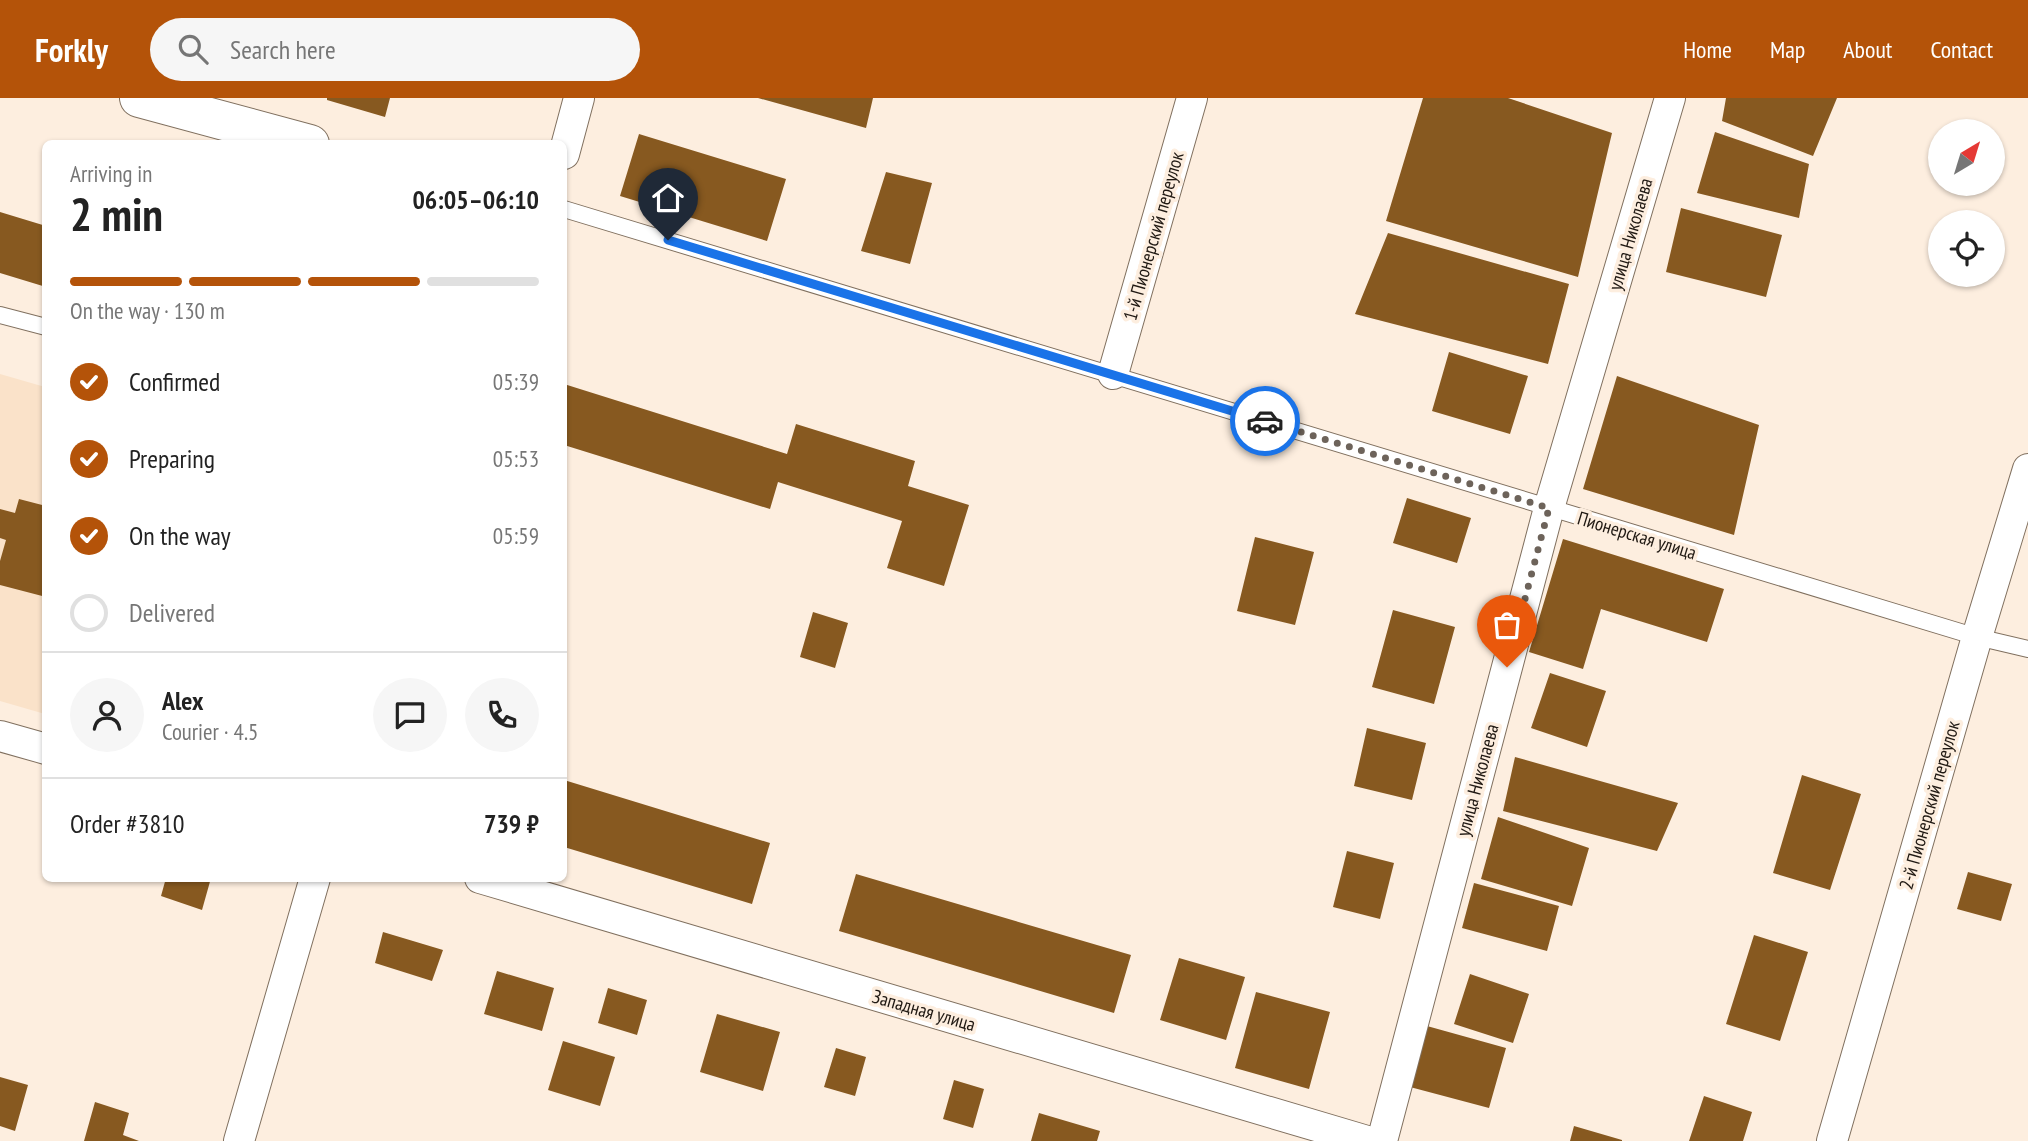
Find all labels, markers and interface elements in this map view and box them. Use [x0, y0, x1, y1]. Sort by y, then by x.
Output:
search box [150, 18, 640, 81]
text: Forkly [35, 28, 108, 71]
icon: search [174, 30, 212, 68]
text: Search here [230, 33, 336, 66]
text: Home [1683, 34, 1732, 65]
text: Map [1770, 34, 1805, 65]
text: About [1843, 34, 1892, 65]
text: Contact [1930, 34, 1993, 65]
north arrow [1928, 119, 2006, 196]
map controls [1928, 119, 2005, 287]
street label: 1-й Пионерский переулок [1117, 148, 1189, 323]
text: Arriving in [70, 159, 152, 188]
pin [638, 168, 698, 240]
street label: улица Николаева [1603, 175, 1657, 293]
icon: home [649, 179, 687, 217]
text: 06:05–06:10 [412, 183, 539, 216]
text: 2 min [70, 184, 163, 244]
button: locate [1928, 210, 2005, 287]
text: On the way · 130 m [70, 296, 225, 325]
icon: check [70, 363, 108, 401]
text: Confirmed [129, 365, 220, 398]
text: 05:39 [493, 367, 539, 396]
courier [1230, 386, 1300, 456]
icon: car [1246, 402, 1284, 440]
icon: check [70, 440, 108, 478]
text: Preparing [129, 442, 215, 475]
text: 05:53 [493, 444, 539, 473]
street label: Пионерская улица [1575, 506, 1699, 564]
icon: check [70, 517, 108, 555]
text: On the way [129, 519, 231, 552]
text: 05:59 [493, 521, 539, 550]
pin [1477, 595, 1537, 667]
text: Delivered [129, 596, 215, 629]
icon: bag [1488, 606, 1526, 644]
button: person [70, 678, 144, 752]
button: chat [373, 678, 447, 752]
button: phone [465, 678, 539, 752]
text: Alex [162, 684, 203, 717]
text: Courier · 4.5 [162, 717, 258, 746]
street label: 2-й Пионерский переулок [1893, 717, 1965, 892]
street label: улица Николаева [1450, 721, 1504, 839]
text: Order #3810 [70, 807, 185, 840]
text: 739 ₽ [484, 807, 539, 840]
street label: Западная улица [870, 984, 978, 1036]

